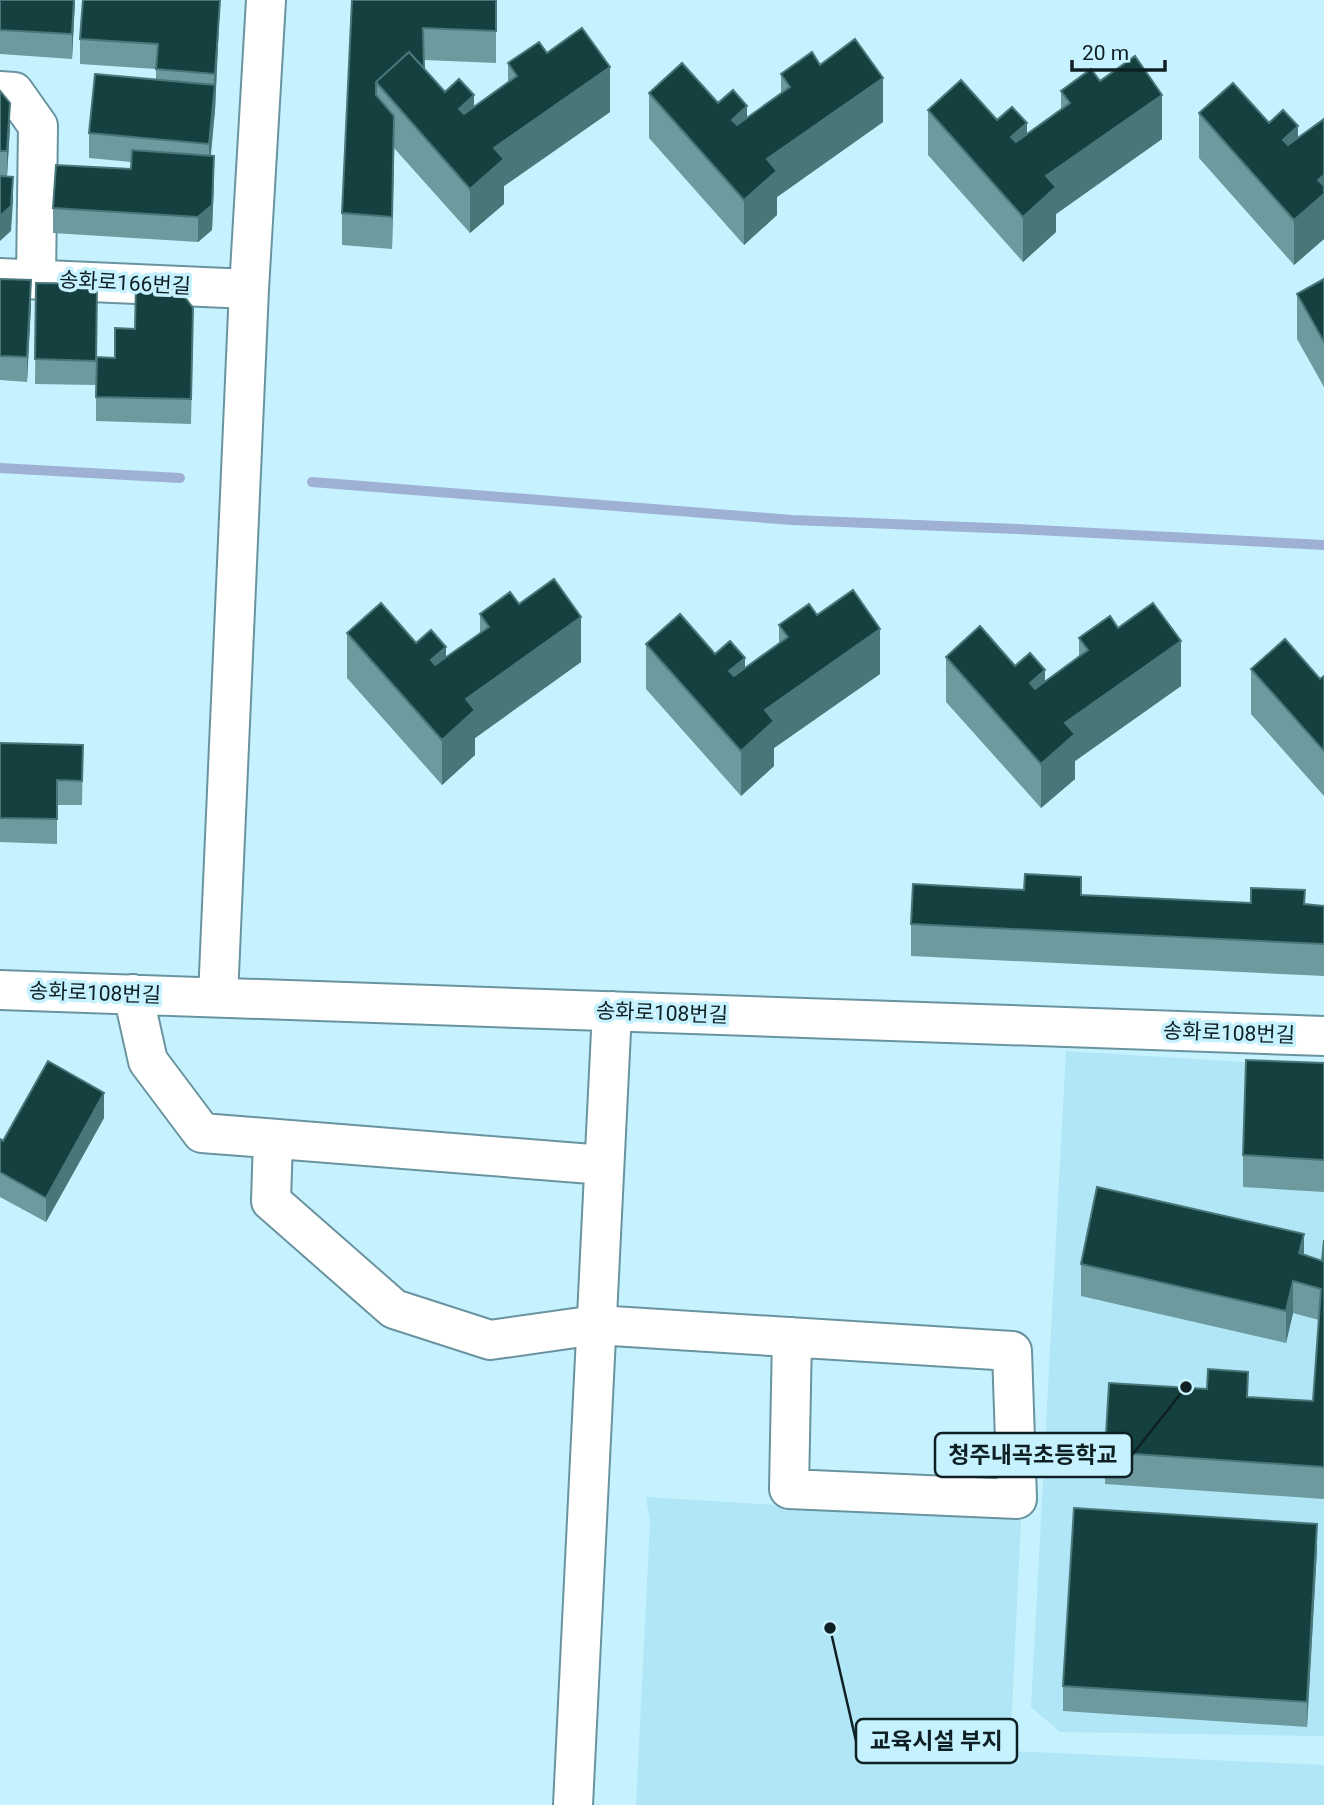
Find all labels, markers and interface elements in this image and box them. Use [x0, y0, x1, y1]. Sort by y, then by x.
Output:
scale bar [1072, 28, 1165, 72]
text: 20 m [1082, 41, 1129, 65]
street label: 송화로166번길 [58, 268, 192, 298]
street label: 송화로108번길 [29, 979, 161, 1007]
street label: 송화로108번길 [596, 999, 728, 1027]
street label: 송화로108번길 [1163, 1019, 1295, 1047]
callout: 청주내곡초등학교 [935, 1433, 1132, 1477]
text: 청주내곡초등학교 [948, 1442, 1118, 1469]
callout: 교육시설 부지 [856, 1719, 1017, 1763]
text: 교육시설 부지 [870, 1728, 1002, 1755]

